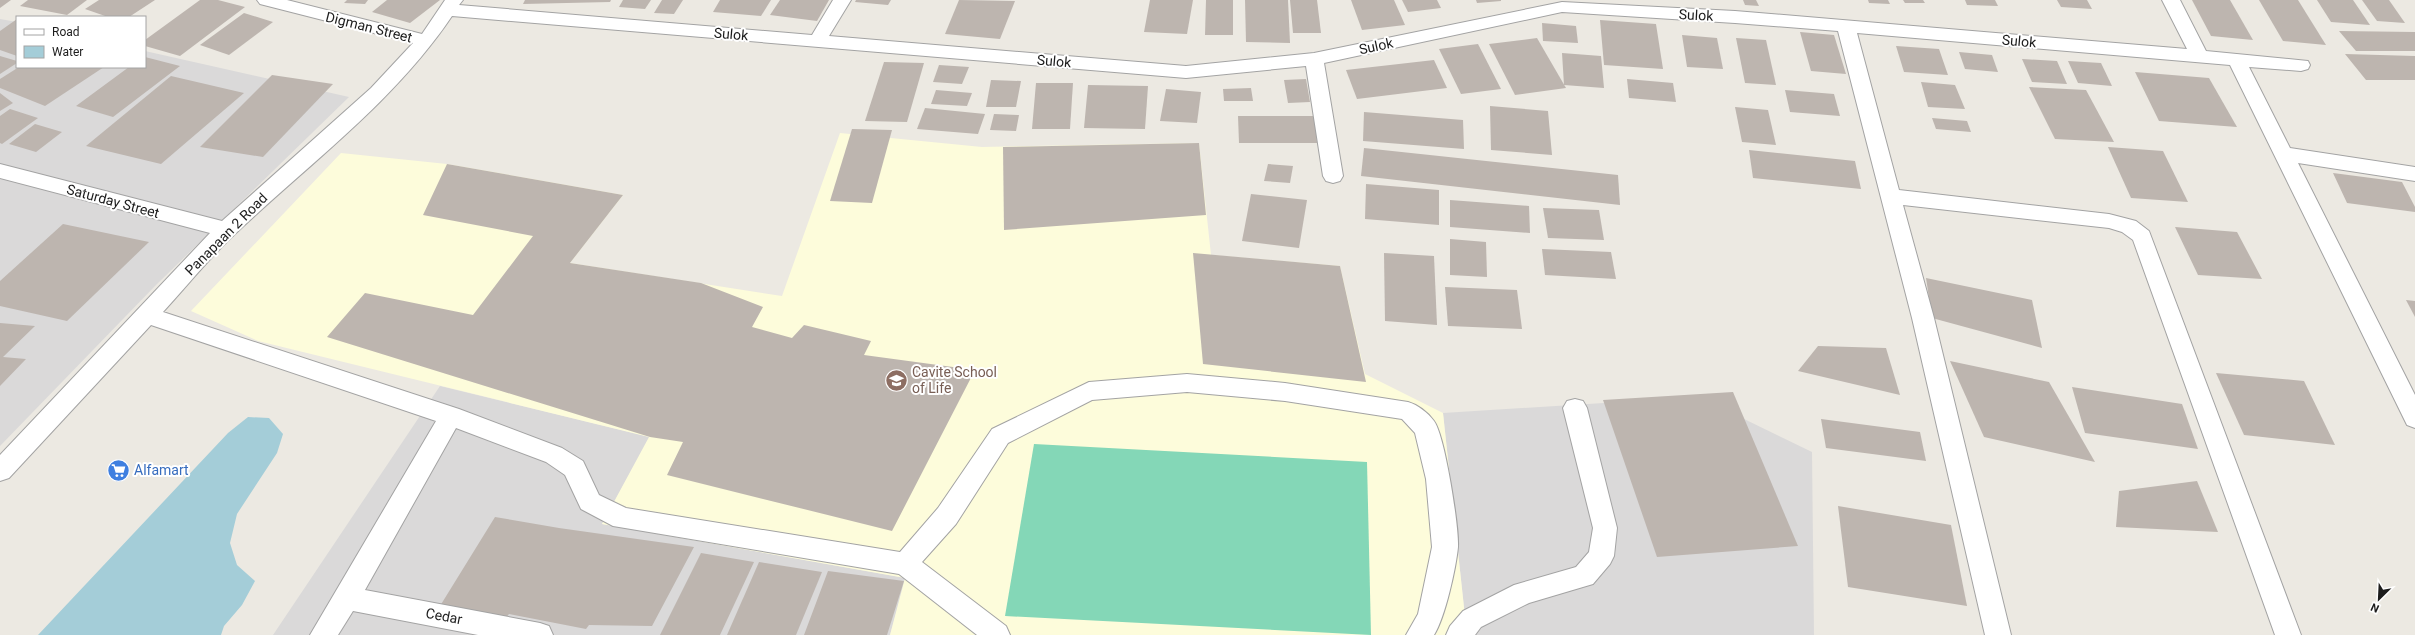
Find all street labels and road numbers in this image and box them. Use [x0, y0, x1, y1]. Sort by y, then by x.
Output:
street label: Sulok [1678, 6, 1715, 24]
street label: Digman Street [324, 9, 414, 46]
street label: Sulok [713, 25, 750, 44]
street label: Sulok [2001, 32, 2038, 51]
street label: Sulok [1357, 34, 1395, 57]
street label: Sulok [1036, 52, 1073, 71]
street label: Saturday Street [65, 181, 161, 221]
street label: Panapaan 2 Road [182, 190, 270, 278]
street label: Cedar [424, 605, 464, 627]

